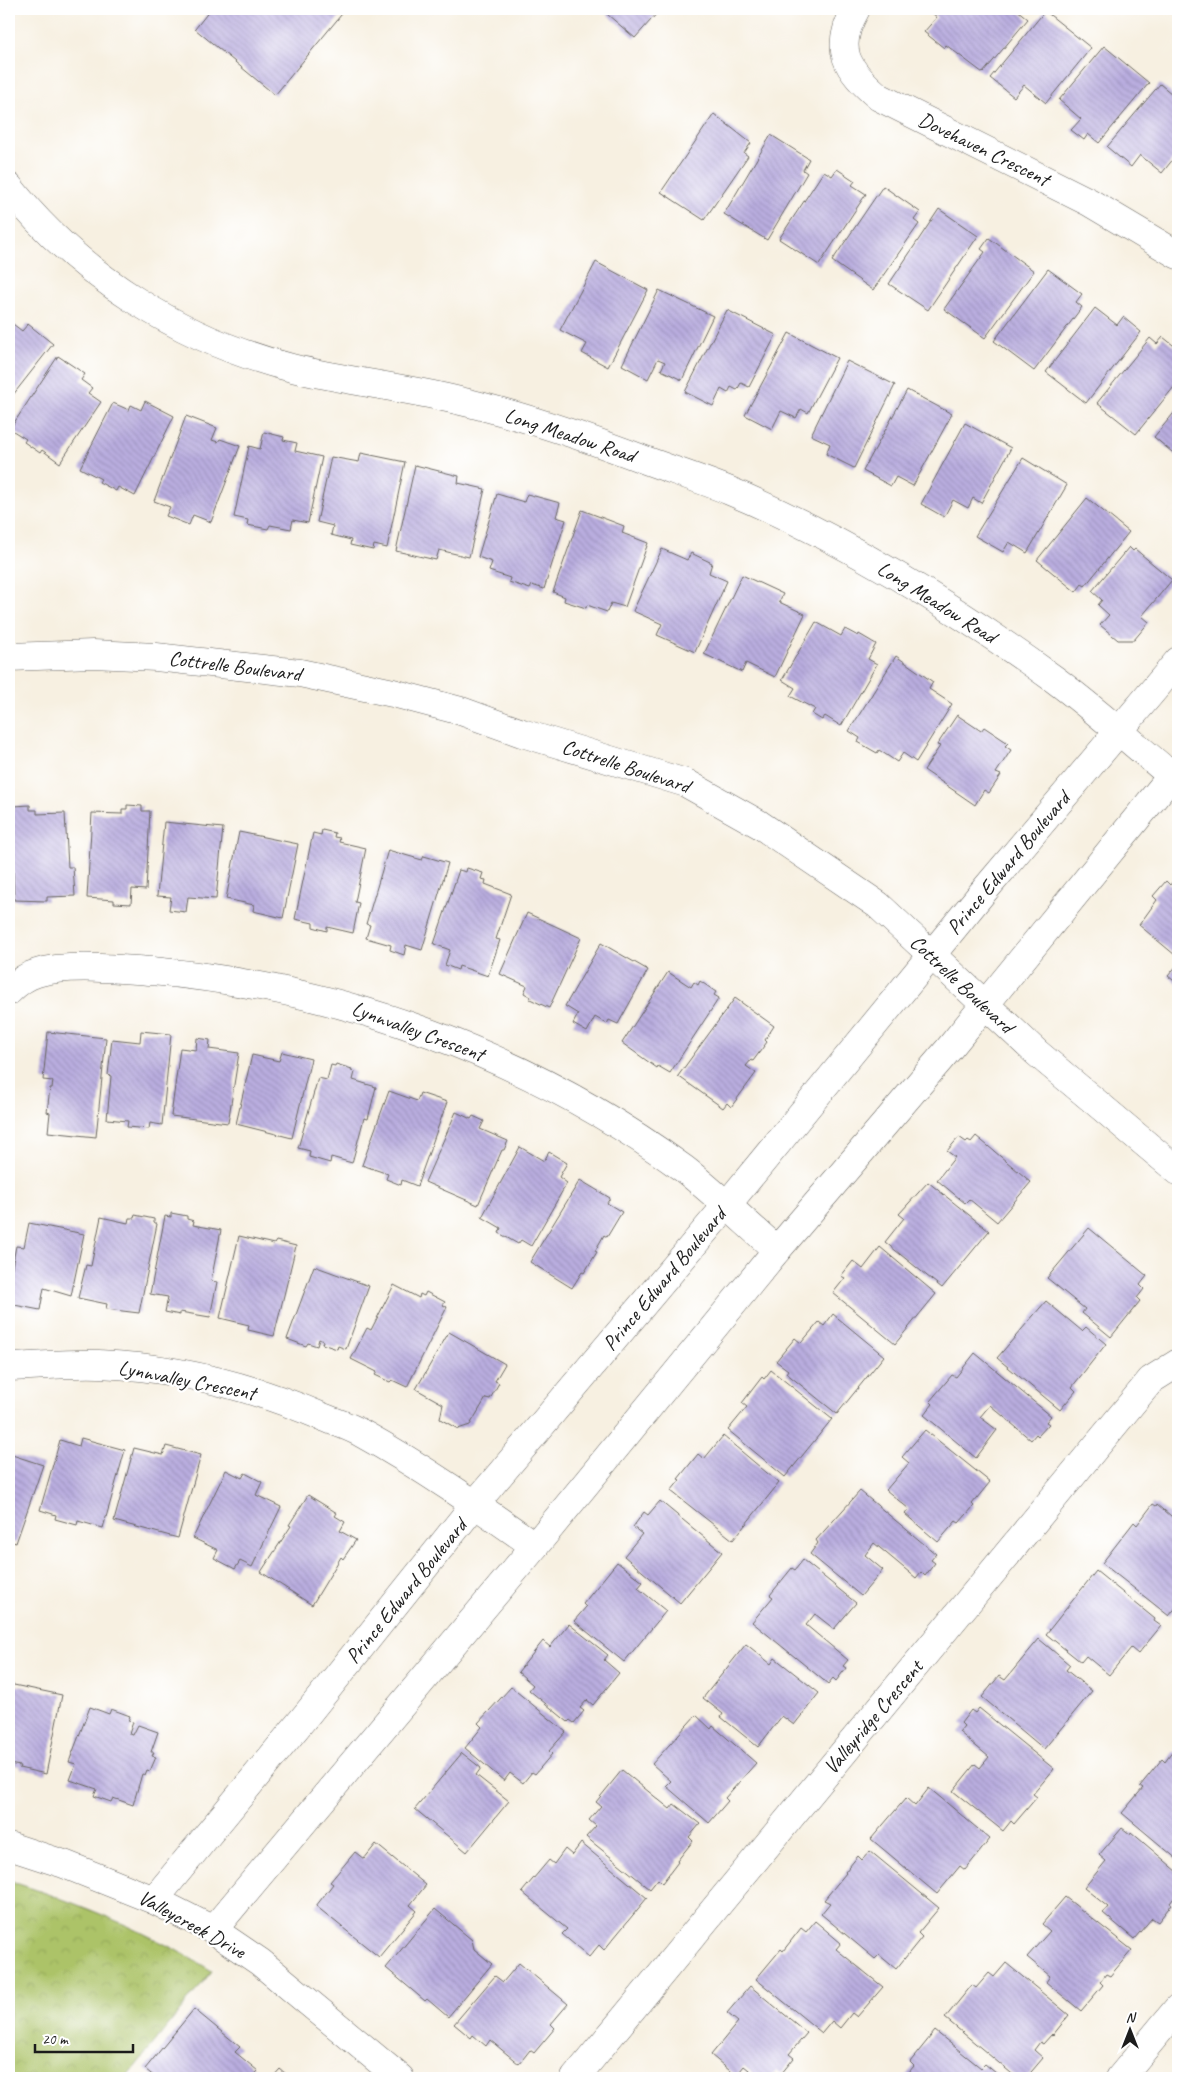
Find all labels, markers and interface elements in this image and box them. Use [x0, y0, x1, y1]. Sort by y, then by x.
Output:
street label: Dovehaven Crescent [914, 106, 1056, 193]
street label: Long Meadow Road [501, 402, 642, 469]
street label: Long Meadow Road [873, 555, 1005, 651]
street label: Cottrelle Boulevard [167, 645, 305, 687]
street label: Cottrelle Boulevard [559, 733, 696, 800]
street label: Prince Edward Boulevard [941, 783, 1078, 940]
street label: Cottrelle Boulevard [905, 929, 1021, 1041]
street label: Lynnvalley Crescent [348, 995, 491, 1068]
street label: Prince Edward Boulevard [597, 1199, 734, 1356]
street label: Lynnvalley Crescent [116, 1354, 261, 1407]
street label: Prince Edward Boulevard [340, 1510, 475, 1669]
street label: Valleyridge Crescent [818, 1653, 930, 1779]
street label: Valleycreek Drive [134, 1884, 251, 1965]
north arrow [1104, 2004, 1154, 2054]
text: N [1126, 2009, 1137, 2026]
scale bar [35, 2022, 132, 2054]
text: 20 m [42, 2030, 69, 2049]

